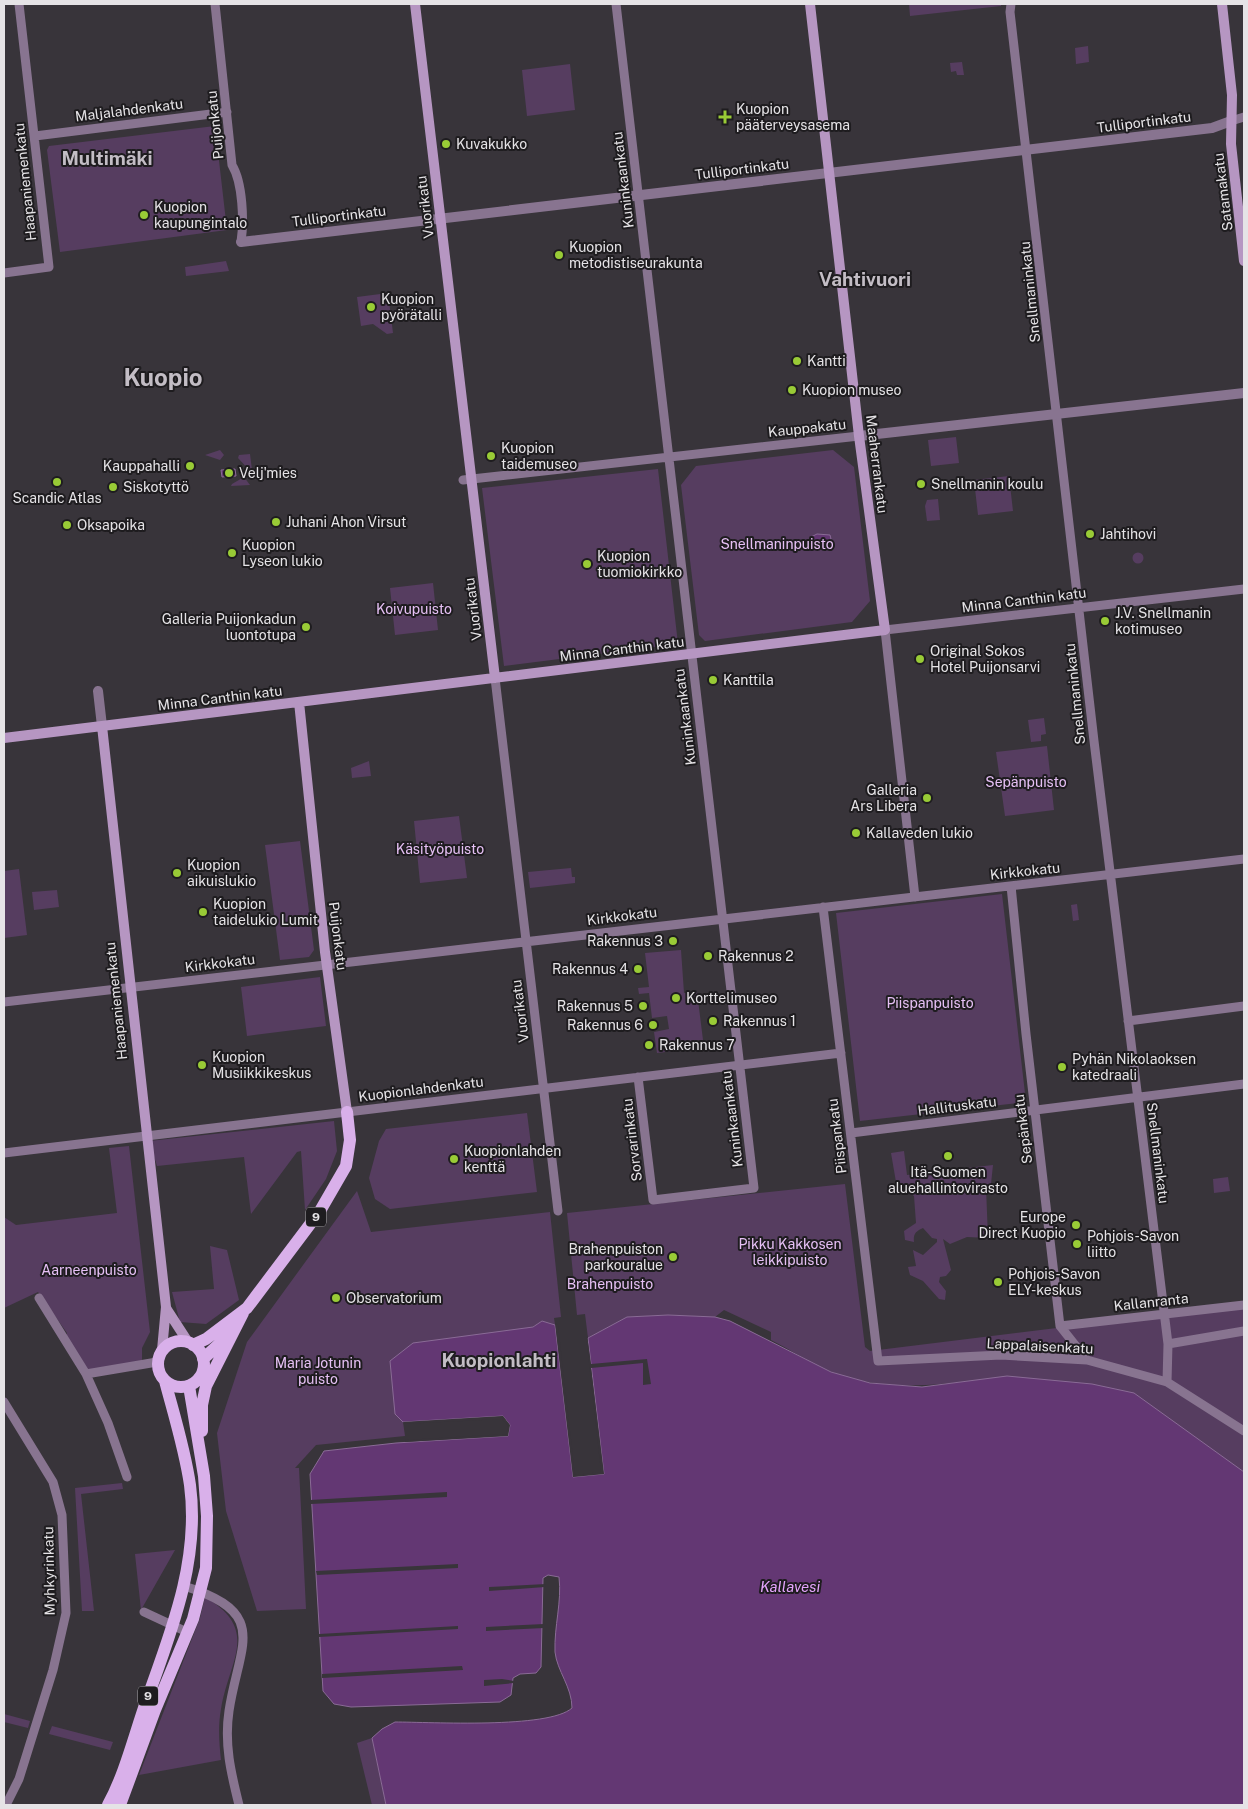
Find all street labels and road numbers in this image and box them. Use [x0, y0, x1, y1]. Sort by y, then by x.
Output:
street label: Puijonkatu [203, 90, 227, 160]
street label: Maljalahdenkatu [74, 95, 184, 125]
street label: Tulliportinkatu [1096, 108, 1192, 136]
street label: Haapaniemenkatu [11, 122, 39, 242]
street label: Kuninkaankatu [609, 131, 637, 229]
street label: Satamakatu [1210, 152, 1236, 232]
street label: Tulliportinkatu [694, 155, 790, 183]
street label: Vuorikatu [413, 175, 437, 239]
street label: Tulliportinkatu [291, 202, 387, 230]
street label: Snellmaninkatu [1017, 241, 1043, 343]
street label: Maaherrankatu [863, 414, 891, 514]
street label: Kauppakatu [767, 416, 847, 440]
street label: Vuorikatu [461, 577, 485, 641]
street label: Minna Canthin katu [961, 584, 1087, 616]
street label: Minna Canthin katu [559, 633, 685, 665]
street label: Snellmaninkatu [1062, 643, 1088, 745]
street label: Kuninkaankatu [671, 668, 699, 766]
street label: Minna Canthin katu [157, 682, 283, 714]
street label: Kirkkokatu [989, 859, 1061, 883]
street label: Puijonkatu [326, 901, 350, 971]
street label: Kirkkokatu [586, 904, 658, 928]
street label: Haapaniemenkatu [102, 941, 130, 1061]
street label: Kirkkokatu [184, 951, 256, 975]
street label: Vuorikatu [508, 979, 532, 1043]
street label: Kuninkaankatu [718, 1070, 746, 1168]
street label: Kuopionlahdenkatu [358, 1073, 484, 1105]
street label: Hallituskatu [917, 1093, 997, 1119]
street label: Sepänkatu [1011, 1093, 1035, 1165]
street label: Piispankatu [824, 1097, 850, 1175]
street label: Sorvarinkatu [619, 1098, 645, 1182]
street label: Snellmaninkatu [1144, 1102, 1172, 1204]
road number: 9 [306, 1208, 326, 1226]
street label: Kallanranta [1113, 1290, 1189, 1314]
street label: Lappalaisenkatu [986, 1335, 1094, 1357]
street label: Myhkyrinkatu [40, 1526, 58, 1616]
road number: 9 [138, 1686, 158, 1705]

